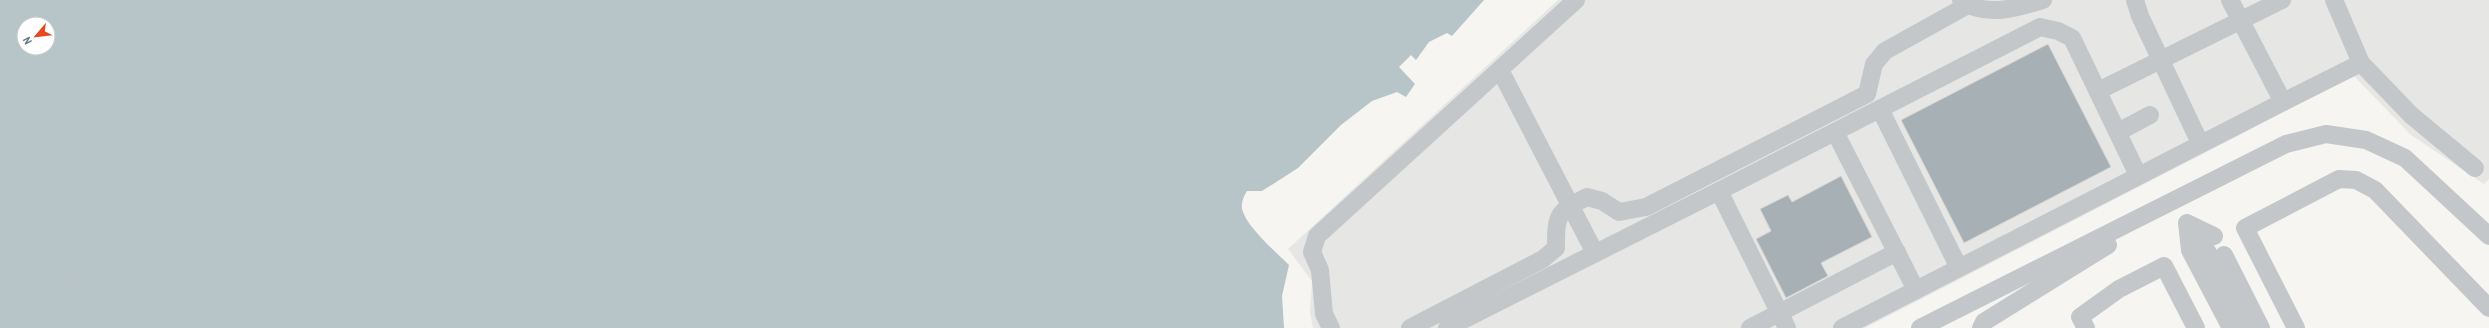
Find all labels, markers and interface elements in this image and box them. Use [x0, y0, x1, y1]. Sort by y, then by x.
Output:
north arrow [16, 16, 56, 56]
text: N [19, 35, 35, 47]

